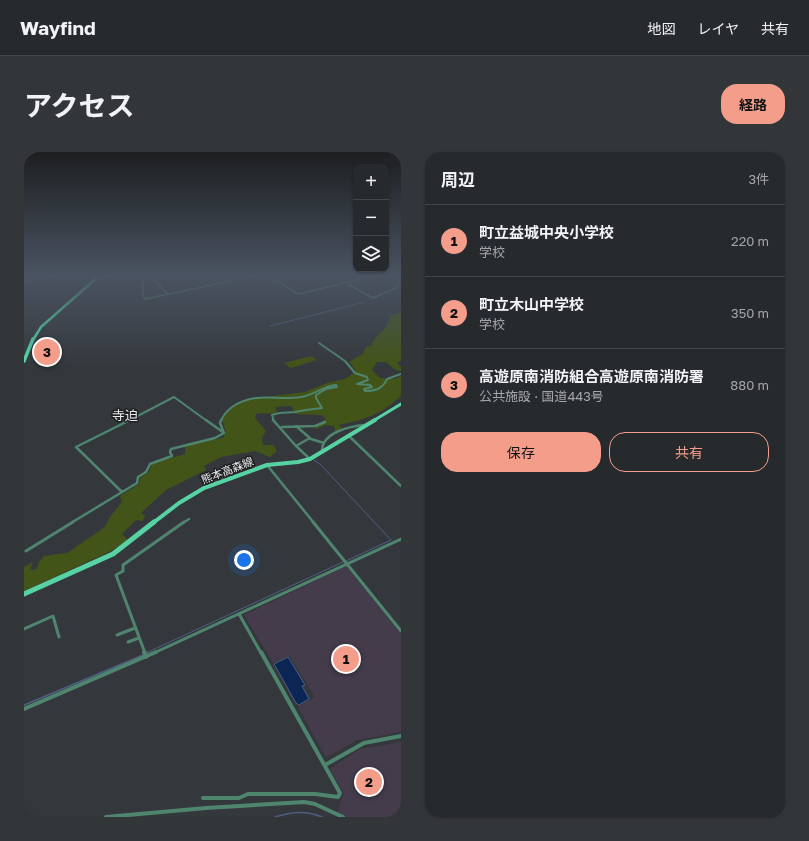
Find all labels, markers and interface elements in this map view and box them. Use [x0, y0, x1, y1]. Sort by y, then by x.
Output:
text: Wayfind [20, 16, 96, 39]
text: 地図 [647, 20, 675, 37]
text: レイヤ [697, 20, 739, 37]
text: 共有 [761, 20, 789, 37]
button: 経路 [721, 84, 785, 124]
text: アクセス [24, 89, 135, 122]
map controls [353, 164, 389, 272]
button: + [353, 164, 389, 200]
text: 周辺 [441, 169, 475, 190]
text: 3件 [748, 171, 769, 187]
button: − [353, 200, 389, 236]
text: 町立益城中央小学校 [479, 223, 614, 241]
text: 1 [451, 233, 457, 249]
text: 220 m [731, 233, 769, 249]
button: layers [353, 236, 389, 272]
text: 学校 [479, 244, 505, 260]
text: 町立木山中学校 [479, 295, 584, 313]
text: 2 [450, 305, 458, 321]
text: 350 m [731, 305, 769, 321]
text: 学校 [479, 316, 505, 332]
pin: 3 [34, 337, 60, 367]
text: 高遊原南消防組合高遊原南消防署 [479, 367, 704, 385]
text: 3 [450, 377, 458, 393]
text: 880 m [730, 377, 769, 393]
text: 公共施設 · 国道443号 [479, 388, 604, 404]
district label: 寺迫 [112, 407, 138, 423]
button: 保存 [441, 432, 601, 472]
button: 共有 [609, 432, 769, 472]
street label: 熊本高森線 [199, 454, 255, 486]
your location [234, 550, 254, 570]
pin: 1 [333, 644, 359, 674]
pin: 2 [356, 767, 382, 797]

